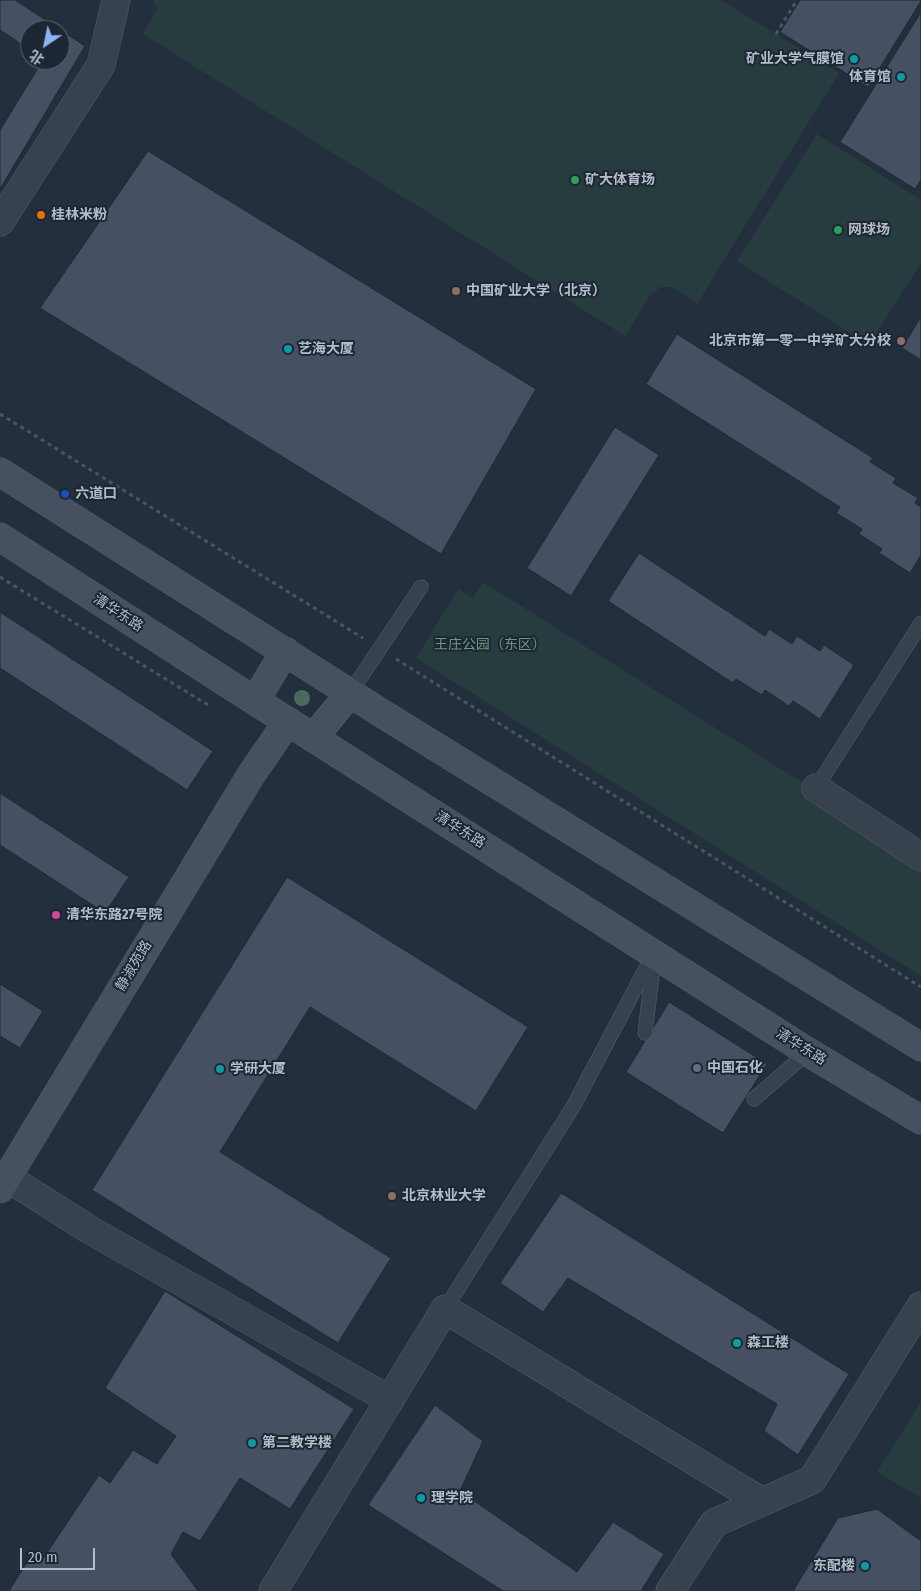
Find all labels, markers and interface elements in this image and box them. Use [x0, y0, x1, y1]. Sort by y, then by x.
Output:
north arrow [20, 20, 70, 70]
text: 北 [26, 46, 47, 68]
place label: 矿业大学气膜馆 [746, 51, 844, 67]
marker: 矿业大学气膜馆 [848, 53, 860, 65]
place label: 体育馆 [849, 69, 891, 85]
marker: 体育馆 [895, 71, 907, 83]
place label: 矿大体育场 [585, 172, 655, 188]
marker: 矿大体育场 [569, 174, 581, 186]
place label: 桂林米粉 [51, 207, 107, 223]
marker: 桂林米粉 [35, 209, 47, 221]
place label: 网球场 [848, 222, 890, 238]
marker: 网球场 [832, 224, 844, 236]
place label: 中国矿业大学（北京） [466, 283, 606, 299]
marker: 中国矿业大学（北京） [450, 285, 462, 297]
place label: 北京市第一零一中学矿大分校 [709, 333, 891, 349]
marker: 北京市第一零一中学矿大分校 [895, 335, 907, 347]
place label: 艺海大厦 [298, 341, 354, 357]
marker: 艺海大厦 [282, 343, 294, 355]
place label: 六道口 [75, 486, 117, 502]
marker: 六道口 [59, 488, 71, 500]
street label: 清华东路 [90, 591, 146, 635]
park label: 王庄公园（东区） [434, 637, 546, 653]
street label: 清华东路 [432, 808, 488, 852]
place label: 清华东路27号院 [66, 907, 162, 923]
marker: 清华东路27号院 [50, 909, 62, 921]
street label: 静淑苑路 [112, 938, 156, 994]
street label: 清华东路 [773, 1025, 829, 1069]
place label: 中国石化 [707, 1060, 763, 1076]
place label: 学研大厦 [230, 1061, 286, 1077]
marker: 中国石化 [691, 1062, 703, 1074]
marker: 学研大厦 [214, 1063, 226, 1075]
place label: 北京林业大学 [402, 1188, 486, 1204]
marker: 北京林业大学 [386, 1190, 398, 1202]
place label: 森工楼 [747, 1335, 789, 1351]
marker: 森工楼 [731, 1337, 743, 1349]
place label: 第二教学楼 [262, 1435, 332, 1451]
marker: 第二教学楼 [246, 1437, 258, 1449]
place label: 理学院 [431, 1490, 473, 1506]
marker: 理学院 [415, 1492, 427, 1504]
scale bar [22, 1538, 98, 1570]
text: 20 m [28, 1548, 58, 1566]
place label: 东配楼 [813, 1558, 855, 1574]
marker: 东配楼 [859, 1560, 871, 1572]

